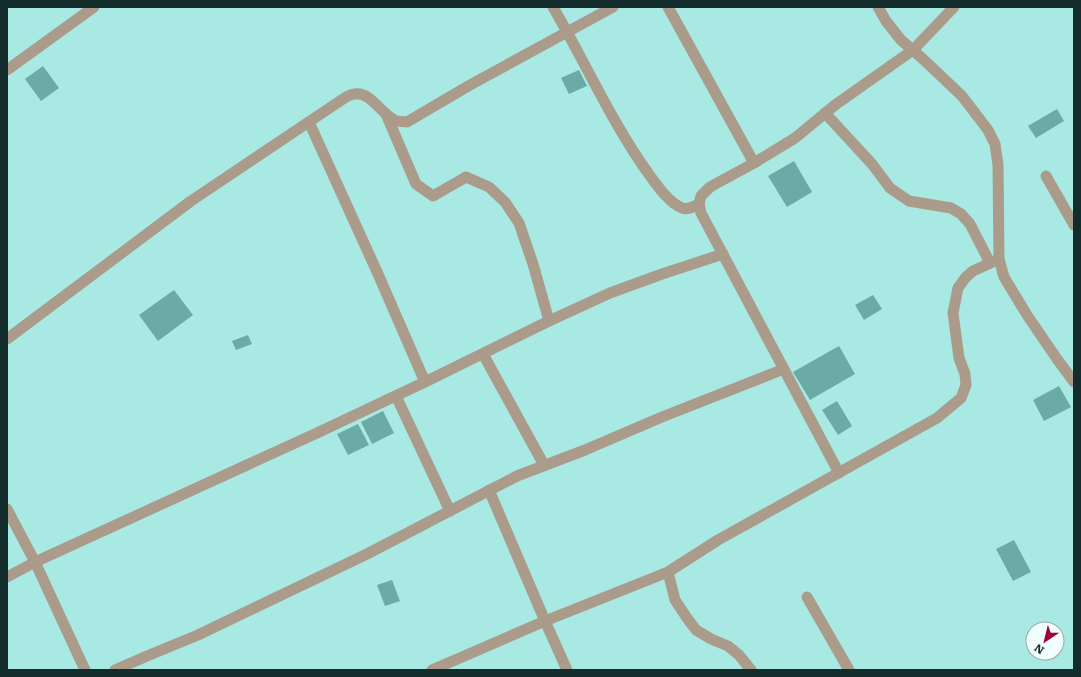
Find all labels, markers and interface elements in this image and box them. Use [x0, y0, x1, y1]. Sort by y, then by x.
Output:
north arrow [1025, 621, 1065, 661]
text: N [1030, 641, 1047, 659]

